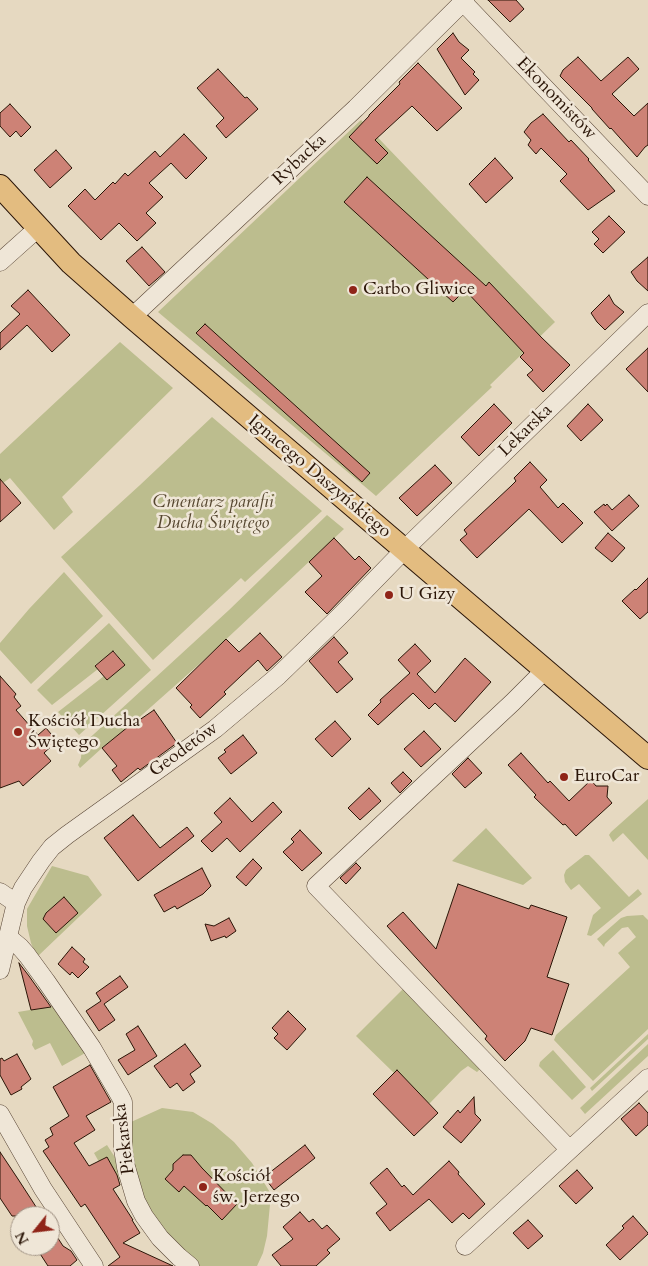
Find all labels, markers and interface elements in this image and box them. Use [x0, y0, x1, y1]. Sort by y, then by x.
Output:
street label: Ekonomistów [511, 53, 601, 145]
street label: Rybacka [269, 130, 331, 190]
place label: Carbo Gliwice [363, 279, 475, 301]
marker: Carbo Gliwice [347, 284, 359, 296]
street label: Lekarska [495, 400, 557, 462]
street label: Ignacego Daszyńskiego [243, 411, 395, 543]
park label: Cmentarz parafii Ducha Świętego [152, 492, 274, 534]
place label: U Gizy [399, 584, 455, 606]
marker: U Gizy [383, 589, 395, 601]
place label: Kościół Ducha Świętego [28, 711, 140, 754]
street label: Geodetów [145, 718, 223, 782]
marker: Kościół Ducha Świętego [12, 726, 24, 738]
place label: EuroCar [574, 766, 639, 788]
marker: EuroCar [558, 771, 570, 783]
street label: Piekarska [110, 1102, 140, 1176]
place label: Kościół św. Jerzego [213, 1166, 300, 1208]
marker: Kościół św. Jerzego [197, 1181, 209, 1193]
north arrow [10, 1206, 60, 1256]
text: N [11, 1228, 34, 1248]

